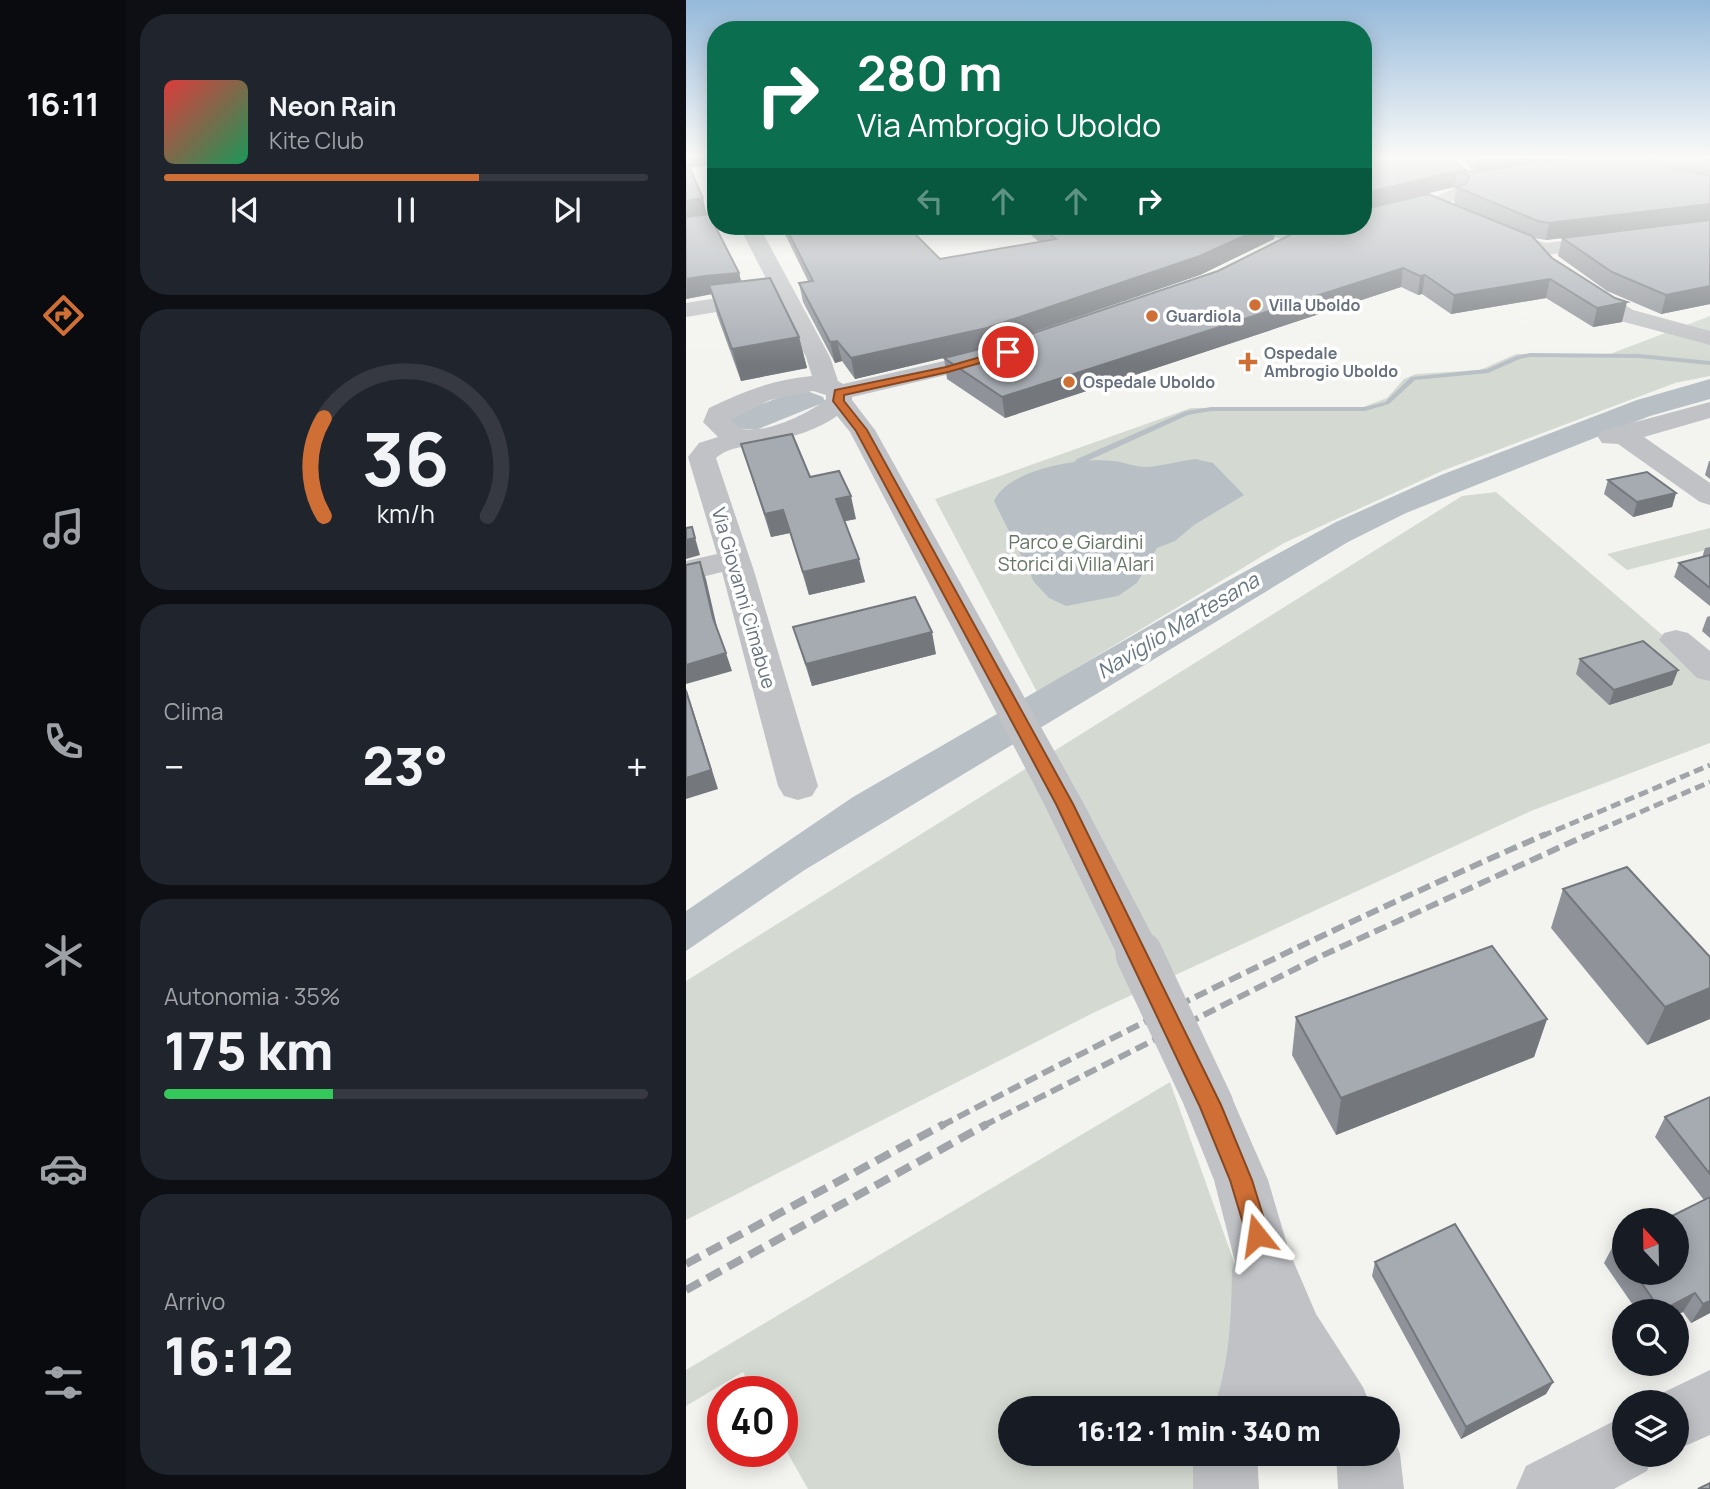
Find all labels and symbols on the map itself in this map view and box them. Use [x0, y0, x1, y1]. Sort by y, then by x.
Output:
place label: Villa Uboldo [1269, 294, 1360, 316]
marker: Villa Uboldo [1247, 297, 1263, 313]
place label: Guardiola [1166, 305, 1241, 327]
marker: Guardiola [1144, 308, 1160, 324]
pin [978, 322, 1038, 382]
place label: Ospedale Ambrogio Uboldo [1264, 342, 1398, 382]
marker: Ospedale Ambrogio Uboldo [1238, 352, 1258, 372]
place label: Ospedale Uboldo [1083, 371, 1215, 393]
marker: Ospedale Uboldo [1061, 374, 1077, 390]
street label: Via Giovanni Cimabue [706, 504, 782, 692]
park label: Parco e Giardini Storici di Villa Alari [998, 529, 1154, 577]
water label: Naviglio Martesana [1091, 565, 1265, 685]
position arrow [1220, 1198, 1294, 1272]
north arrow [1612, 1208, 1689, 1284]
speed limit sign: 40 [707, 1376, 798, 1467]

